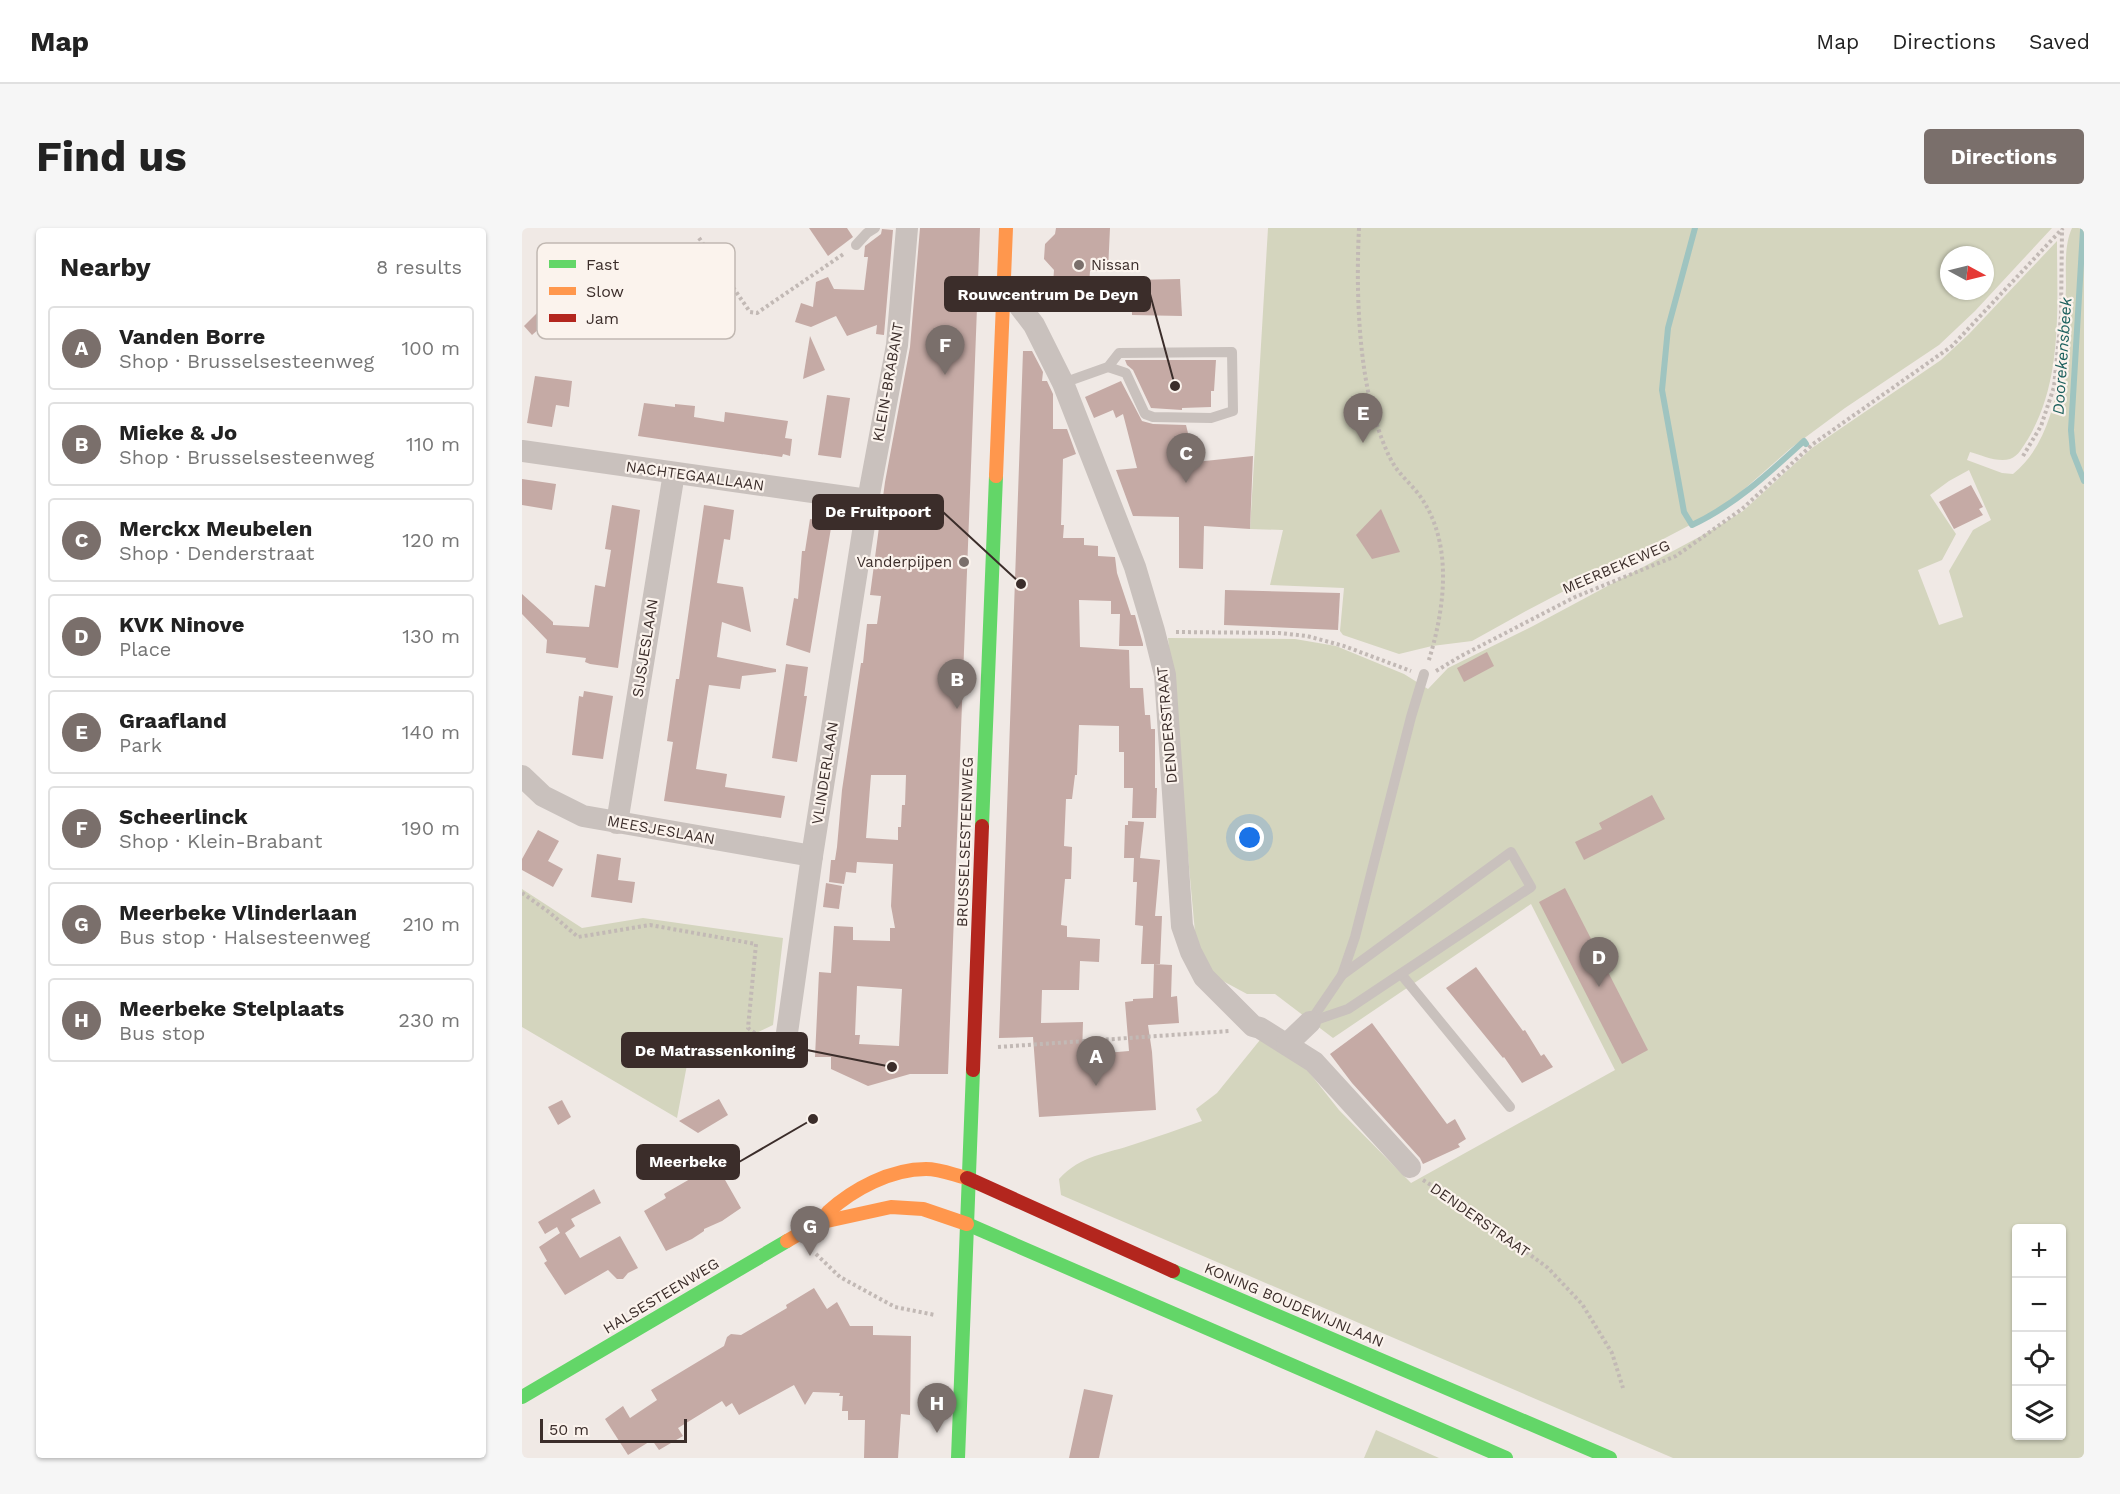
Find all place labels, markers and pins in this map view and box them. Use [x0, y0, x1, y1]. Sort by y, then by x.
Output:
place label: Nissan [1091, 256, 1140, 274]
marker: Nissan [1072, 258, 1086, 272]
callout: Rouwcentrum De Deyn [945, 277, 1150, 311]
pin: F [926, 326, 964, 375]
pin: E [1344, 394, 1382, 443]
pin: C [1166, 434, 1206, 483]
callout: De Fruitpoort [813, 495, 943, 529]
place label: Vanderpijpen [856, 553, 952, 571]
marker: Vanderpijpen [957, 555, 971, 569]
pin: B [938, 660, 976, 709]
pin: D [1580, 938, 1618, 987]
callout: De Matrassenkoning [622, 1033, 807, 1067]
pin: A [1076, 1036, 1116, 1086]
callout: Meerbeke [637, 1145, 739, 1179]
pin: G [790, 1206, 830, 1256]
pin: H [918, 1384, 956, 1433]

